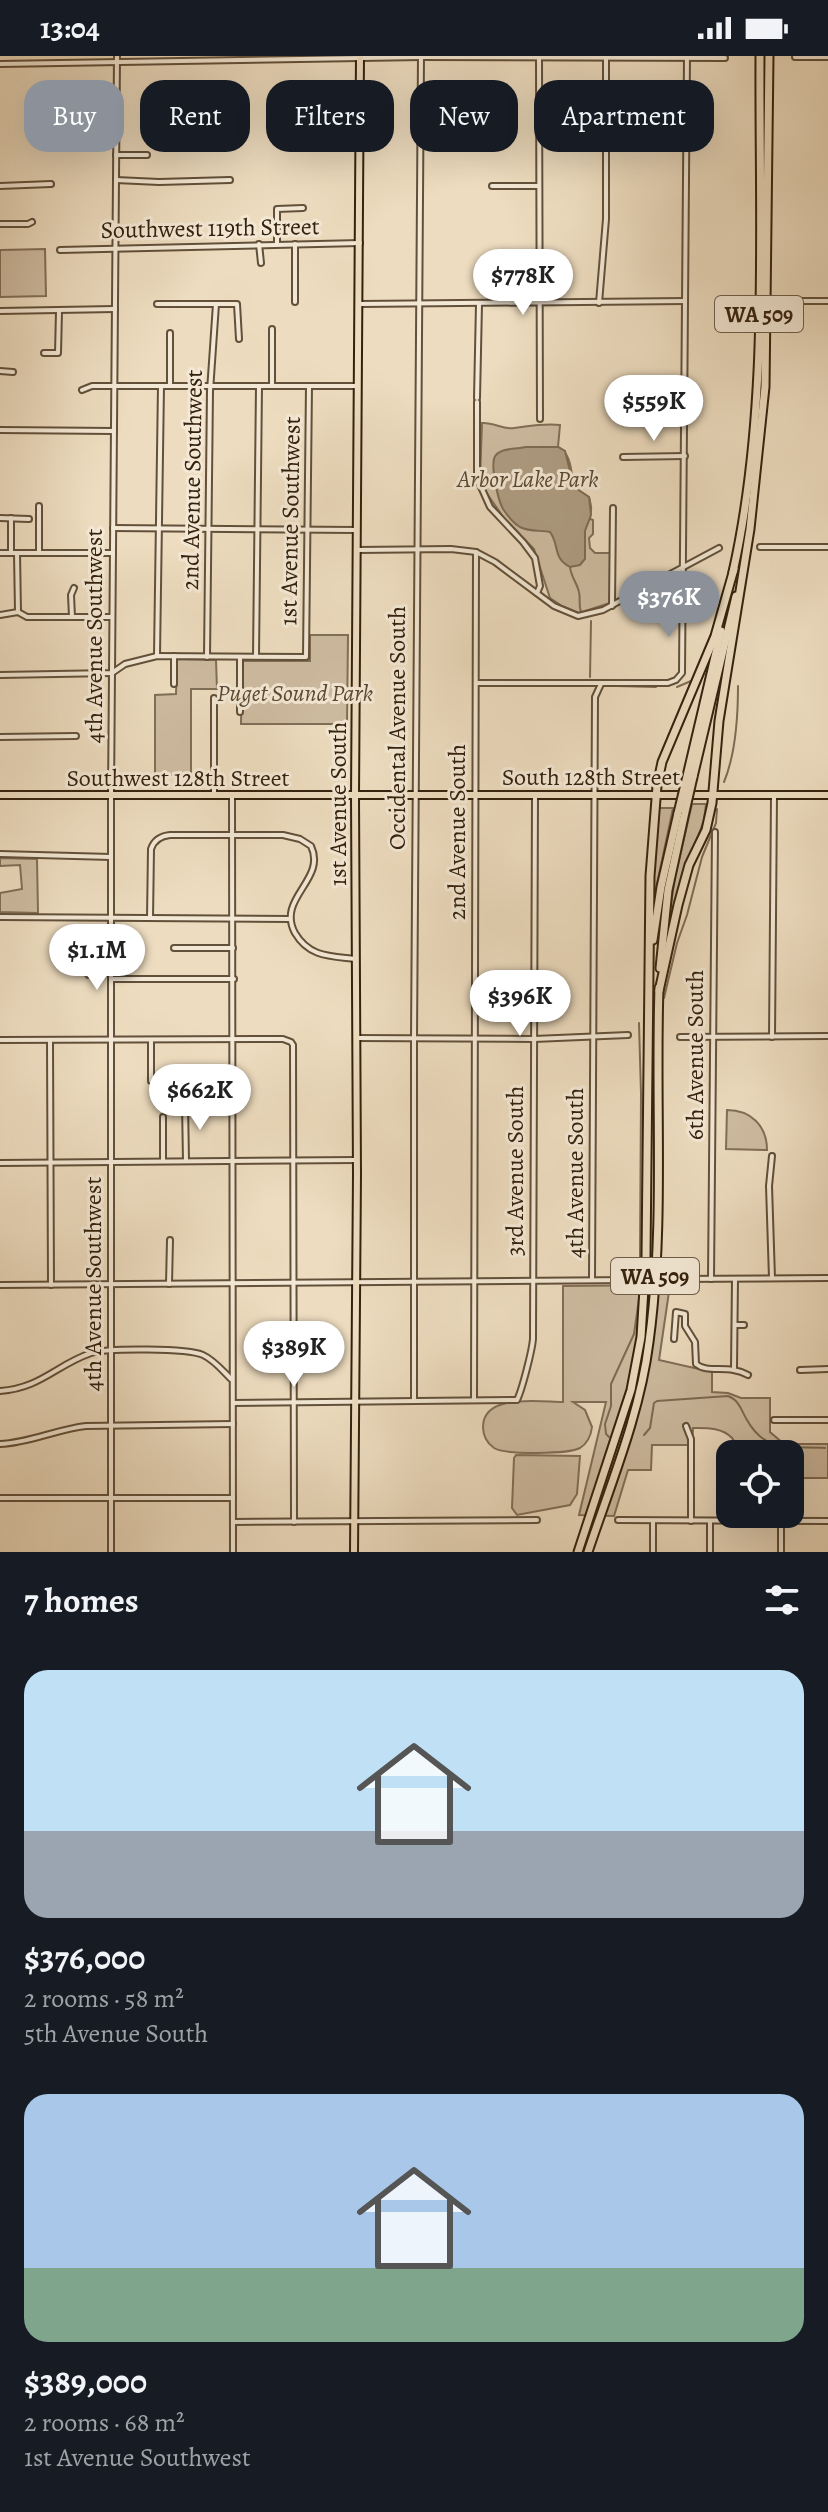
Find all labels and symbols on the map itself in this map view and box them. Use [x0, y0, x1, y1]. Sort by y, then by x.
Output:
street label: Southwest 119th Street [100, 210, 320, 246]
pin: $778K [467, 249, 579, 317]
road number: WA 509 [715, 296, 803, 332]
street label: 2nd Avenue Southwest [174, 369, 210, 591]
pin: $559K [598, 375, 710, 443]
street label: 1st Avenue Southwest [272, 416, 308, 626]
park label: Arbor Lake Park [455, 463, 599, 495]
street label: 4th Avenue Southwest [78, 528, 110, 743]
pin: $376K [613, 571, 725, 639]
street label: Occidental Avenue South [381, 606, 413, 850]
park label: Puget Sound Park [217, 677, 374, 709]
street label: 1st Avenue South [322, 721, 354, 886]
street label: 2nd Avenue South [441, 744, 473, 920]
street label: South 128th Street [502, 761, 680, 793]
street label: Southwest 128th Street [67, 762, 289, 794]
pin: $1.1M [41, 924, 153, 992]
street label: 6th Avenue South [679, 969, 711, 1140]
pin: $396K [464, 970, 576, 1038]
pin: $662K [144, 1064, 256, 1132]
street label: 3rd Avenue South [499, 1085, 531, 1256]
street label: 4th Avenue South [559, 1088, 591, 1258]
street label: 4th Avenue Southwest [77, 1176, 109, 1391]
road number: WA 509 [611, 1258, 699, 1294]
pin: $389K [238, 1321, 350, 1389]

